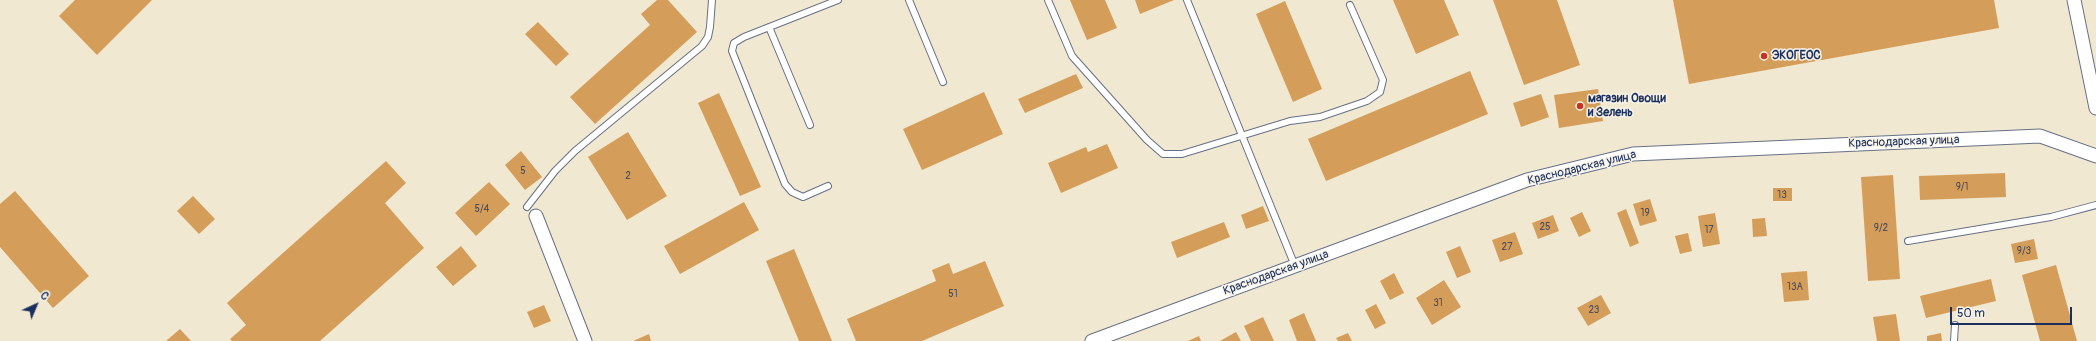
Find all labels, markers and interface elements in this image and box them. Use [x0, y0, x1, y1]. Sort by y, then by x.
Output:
place label: ЭКОГЕОС [1772, 49, 1821, 63]
marker: ЭКОГЕОС [1759, 51, 1769, 61]
place label: магазин Овощи и Зелень [1588, 92, 1666, 120]
marker: магазин Овощи и Зелень [1575, 101, 1585, 111]
street label: Краснодарская улица [1848, 133, 1960, 151]
street label: Краснодарская улица [1526, 148, 1638, 188]
house number: 5 [520, 165, 526, 177]
house number: 2 [625, 170, 631, 182]
house number: 9/1 [1956, 181, 1968, 193]
house number: 13 [1777, 189, 1787, 201]
house number: 5/4 [475, 203, 489, 215]
house number: 19 [1640, 207, 1650, 219]
house number: 25 [1539, 221, 1551, 233]
house number: 9/2 [1874, 222, 1888, 234]
house number: 17 [1704, 224, 1714, 236]
house number: 27 [1502, 241, 1512, 253]
house number: 9/3 [2017, 245, 2031, 257]
street label: Краснодарская улица [1221, 247, 1331, 299]
house number: 13А [1787, 281, 1803, 293]
north arrow [16, 285, 56, 325]
house number: 51 [948, 288, 958, 300]
text: С [38, 289, 52, 303]
house number: 31 [1433, 297, 1443, 309]
scale bar [1952, 299, 2074, 325]
house number: 23 [1589, 304, 1599, 316]
text: 50 m [1957, 306, 1985, 321]

